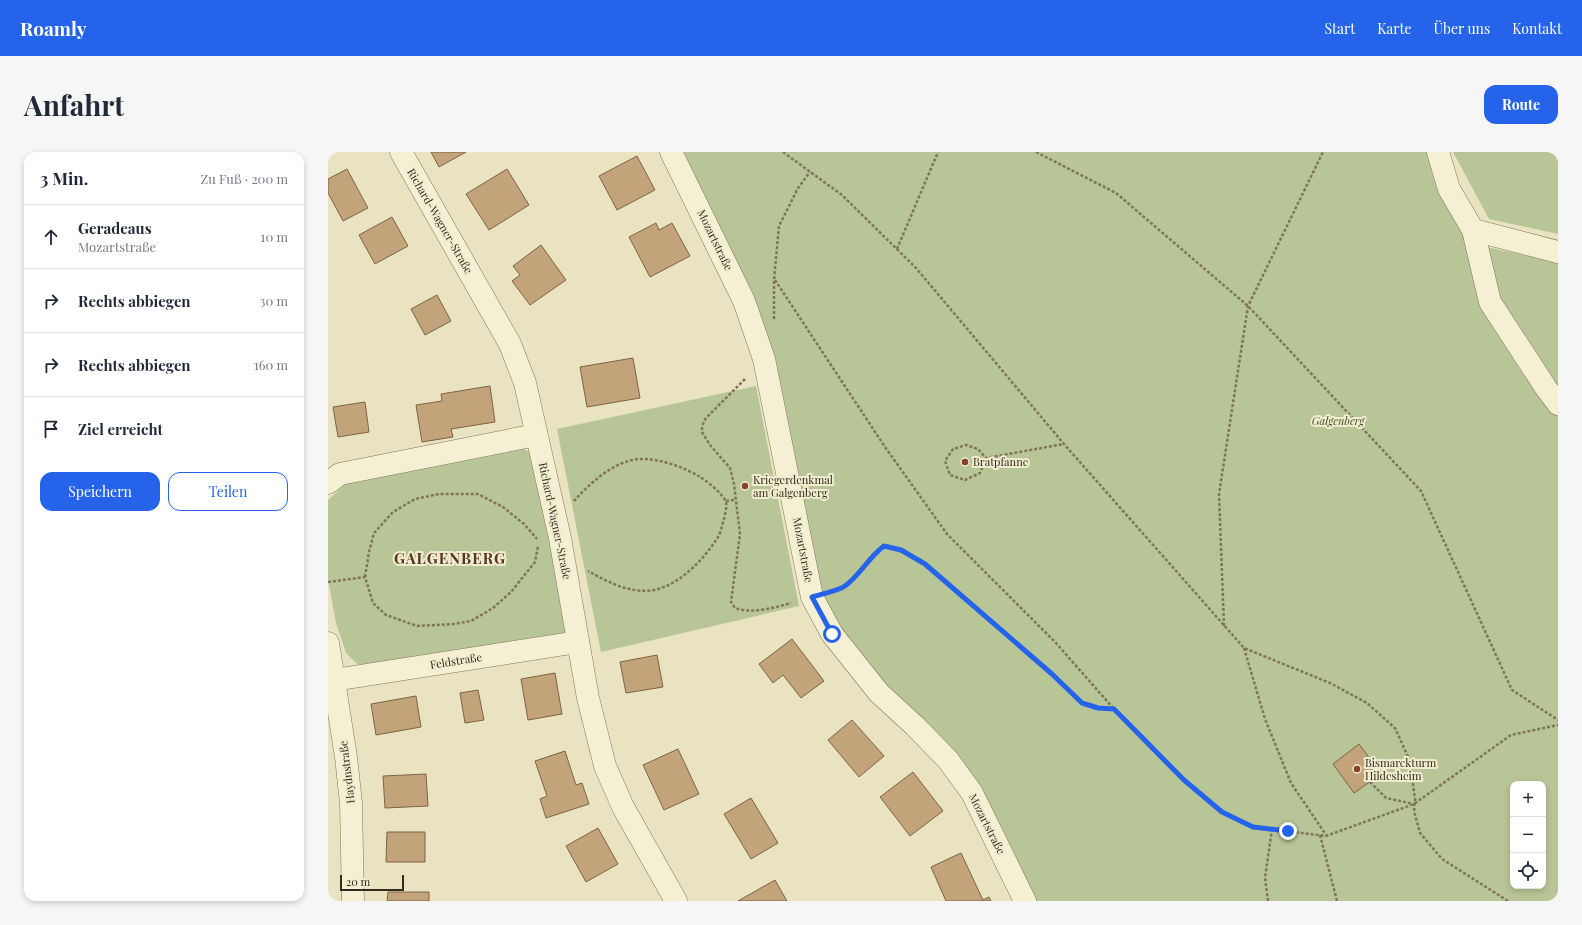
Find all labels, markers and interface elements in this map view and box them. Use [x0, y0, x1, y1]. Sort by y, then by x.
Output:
text: Roamly [20, 15, 87, 41]
text: Start [1324, 19, 1355, 38]
text: Karte [1377, 19, 1412, 38]
text: Über uns [1434, 19, 1490, 38]
text: Kontakt [1512, 19, 1562, 38]
button: Route [1484, 85, 1558, 124]
text: Anfahrt [24, 86, 124, 123]
street label: Richard-Wagner-Straße [404, 165, 477, 276]
text: 3 Min. [40, 167, 88, 189]
text: Zu Fuß · 200 m [201, 170, 288, 187]
street label: Mozartstraße [694, 207, 737, 273]
text: Geradeaus [78, 218, 152, 238]
icon: ahead [40, 226, 62, 248]
text: 10 m [261, 228, 288, 245]
text: Mozartstraße [78, 238, 156, 255]
icon: right [40, 290, 62, 312]
text: Rechts abbiegen [78, 291, 191, 311]
text: 30 m [260, 292, 288, 309]
icon: right [40, 354, 62, 376]
text: Rechts abbiegen [78, 355, 191, 375]
text: 160 m [254, 356, 288, 373]
park label: Galgenberg [1312, 413, 1365, 428]
icon: arrive [40, 418, 62, 440]
text: Ziel erreicht [78, 419, 163, 439]
place label: Bratpfanne [973, 454, 1029, 469]
marker: Bratpfanne [960, 457, 970, 467]
street label: Richard-Wagner-Straße [536, 461, 575, 581]
button: Speichern [40, 472, 160, 511]
button: Teilen [168, 472, 288, 511]
place label: Kriegerdenkmal am Galgenberg [753, 472, 833, 500]
marker: Kriegerdenkmal am Galgenberg [740, 481, 750, 491]
street label: Mozartstraße [790, 516, 817, 584]
district label: GALGENBERG [394, 548, 506, 568]
route start [823, 625, 841, 643]
street label: Feldstraße [429, 649, 483, 672]
street label: Haydnstraße [335, 739, 358, 804]
place label: Bismarckturm Hildesheim [1365, 755, 1436, 783]
marker: Bismarckturm Hildesheim [1352, 764, 1362, 774]
map controls [1510, 781, 1546, 889]
button: + [1510, 781, 1546, 817]
street label: Mozartstraße [966, 791, 1009, 857]
button: − [1510, 817, 1546, 853]
route end [1279, 822, 1297, 840]
button: locate [1510, 853, 1546, 889]
scale bar [340, 873, 404, 892]
text: 20 m [346, 874, 370, 889]

